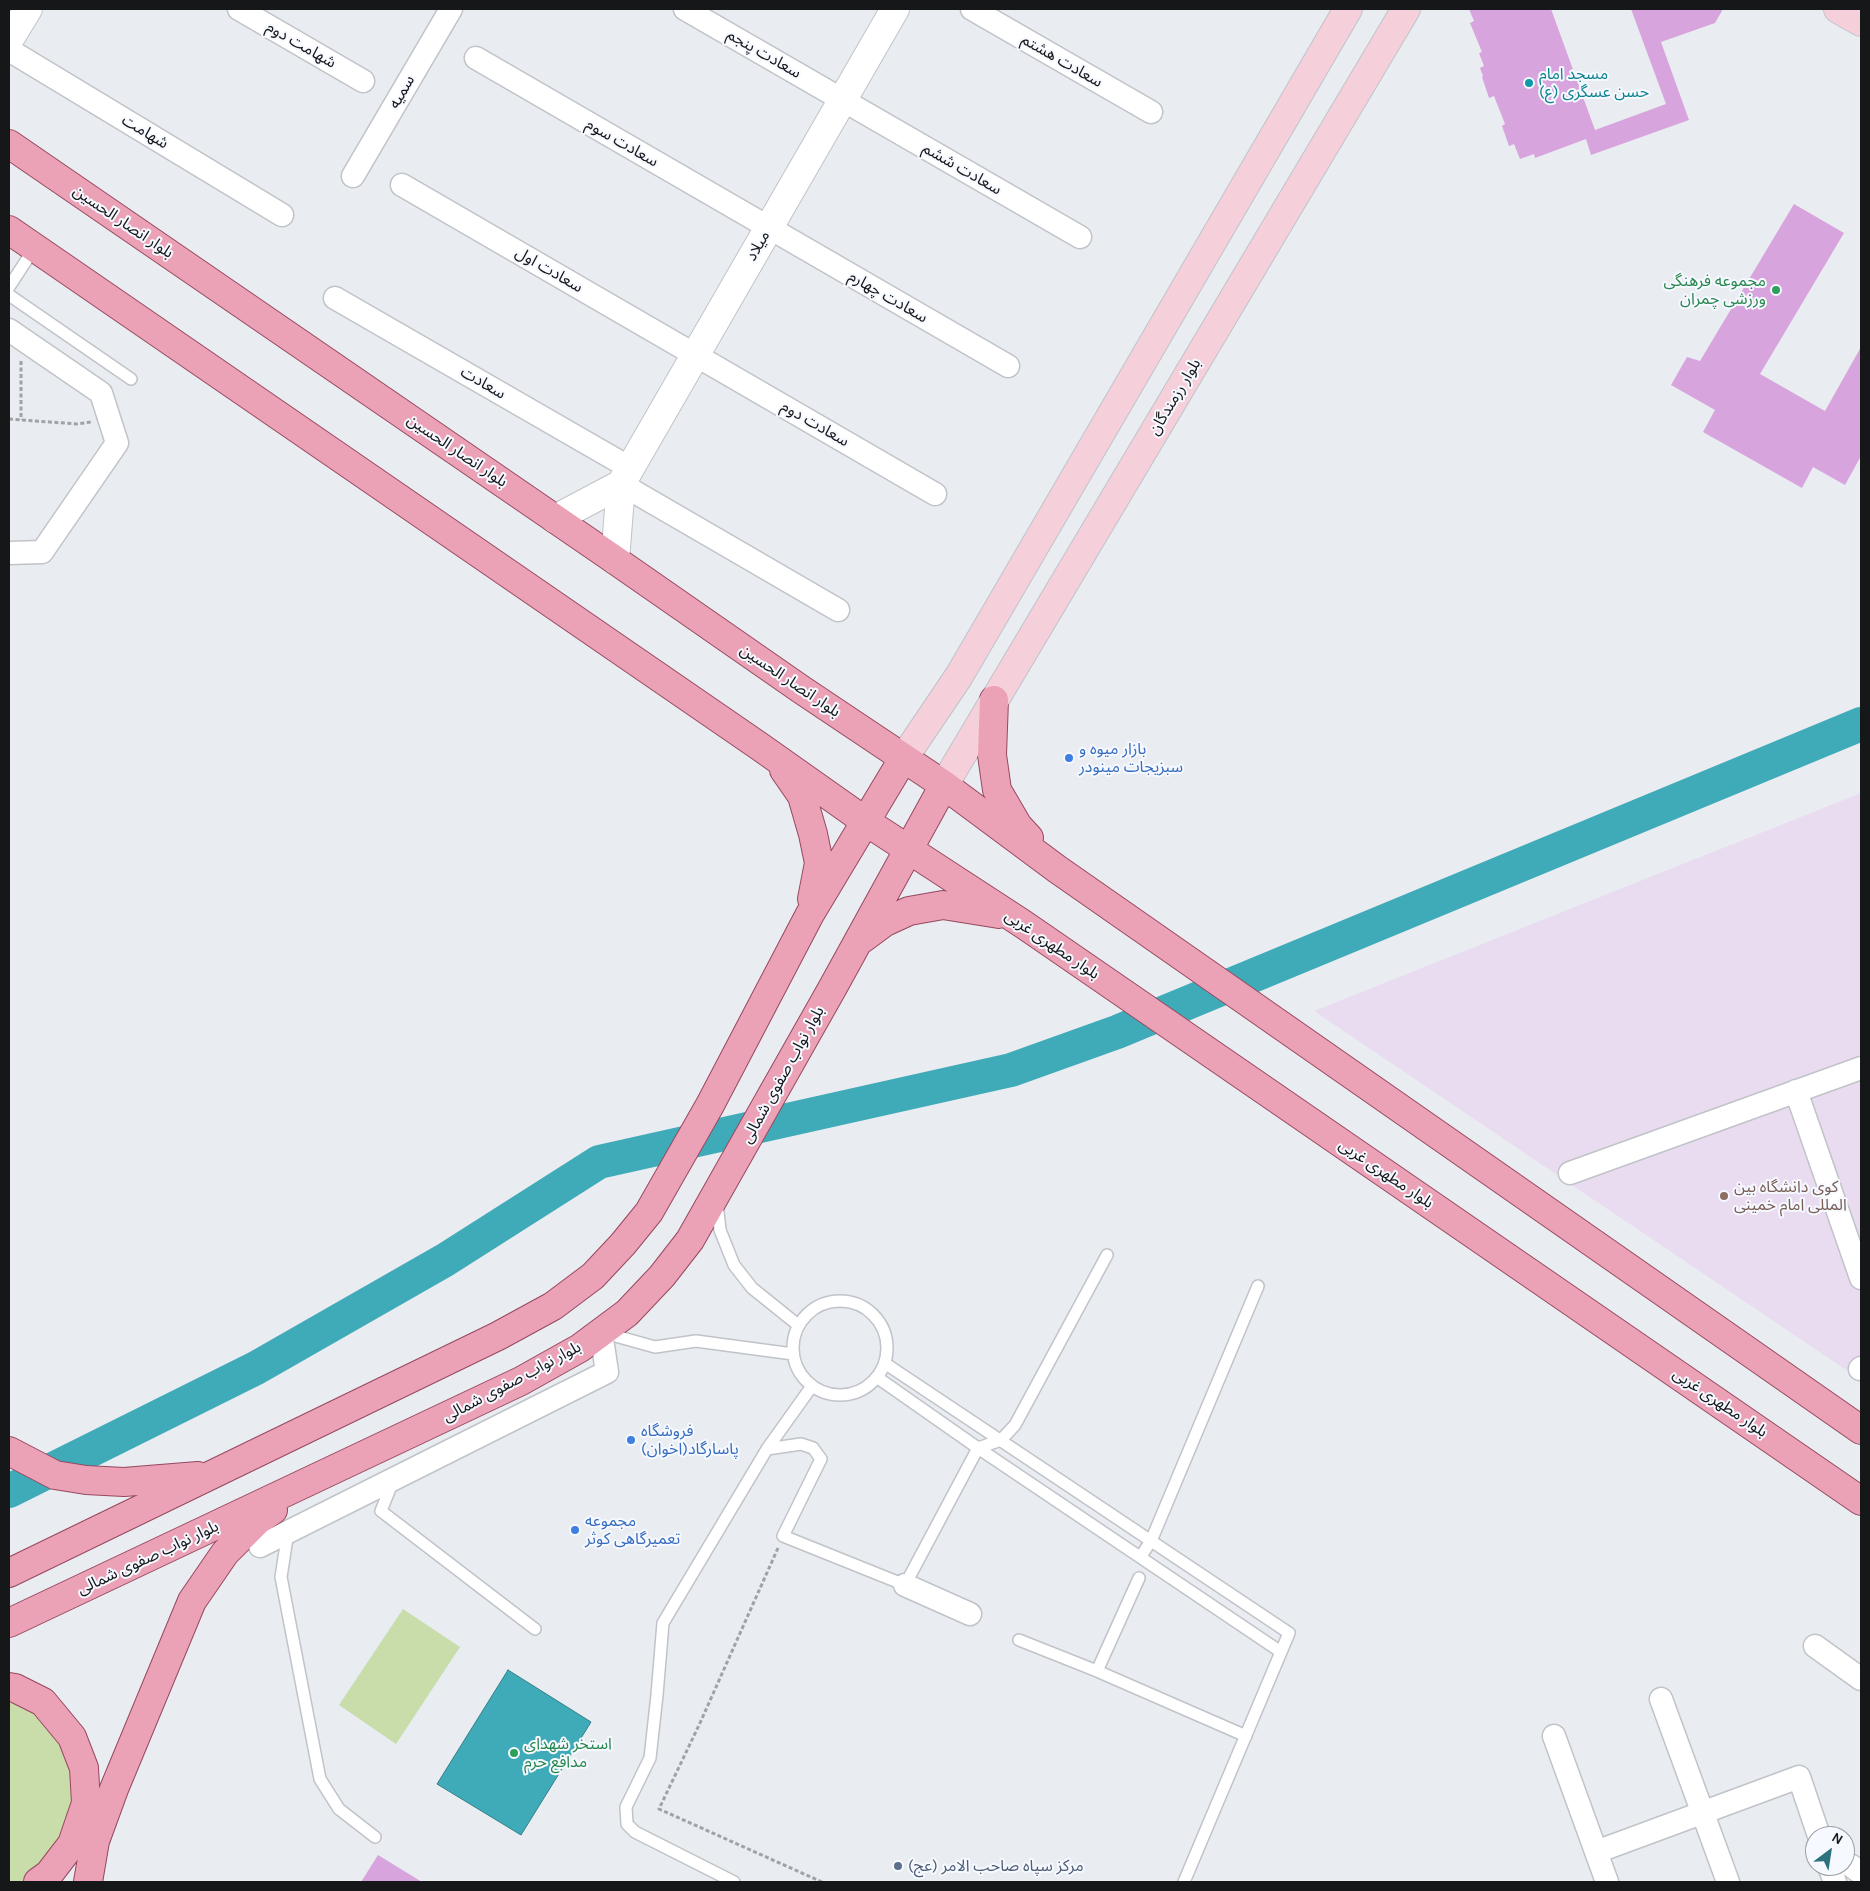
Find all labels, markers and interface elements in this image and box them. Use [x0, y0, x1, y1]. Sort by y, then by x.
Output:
street label: شهامت دوم [263, 17, 339, 73]
street label: سعادت پنجم [724, 25, 804, 83]
street label: سعادت هشتم [1018, 30, 1106, 92]
place label: مسجد امام حسن عسگری (ع) [1539, 64, 1649, 102]
street label: سمیه [385, 72, 419, 112]
marker: مسجد امام حسن عسگری (ع) [1523, 77, 1535, 89]
street label: شهامت [118, 111, 172, 153]
street label: سعادت سوم [582, 115, 662, 171]
street label: سعادت ششم [919, 139, 1005, 199]
street label: بلوار انصار الحسین [69, 181, 177, 263]
street label: میلاد [742, 228, 774, 264]
street label: سعادت اول [512, 243, 586, 297]
street label: سعادت چهارم [845, 267, 931, 327]
place label: مجموعه فرهنگی ورزشی چمران [1664, 271, 1766, 309]
marker: مجموعه فرهنگی ورزشی چمران [1770, 284, 1782, 296]
street label: بلوار رزمندگان [1145, 355, 1205, 439]
street label: سعادت [457, 362, 509, 404]
street label: سعادت دوم [778, 397, 852, 451]
street label: بلوار انصار الحسین [403, 410, 511, 492]
street label: بلوار انصار الحسین [736, 640, 844, 722]
place label: بازار میوه و سبزیجات مینودر [1079, 739, 1183, 777]
marker: بازار میوه و سبزیجات مینودر [1063, 752, 1075, 764]
street label: بلوار مطهری غربی [1001, 906, 1103, 984]
street label: بلوار نواب صفوی شمالی [737, 1003, 829, 1147]
street label: بلوار مطهری غربی [1335, 1135, 1437, 1213]
place label: کوی دانشگاه بین المللی امام خمینی [1734, 1177, 1847, 1215]
marker: کوی دانشگاه بین المللی امام خمینی [1718, 1190, 1730, 1202]
street label: بلوار نواب صفوی شمالی [440, 1337, 584, 1427]
street label: بلوار مطهری غربی [1669, 1364, 1771, 1442]
place label: فروشگاه پاسارگاد(اخوان) [641, 1421, 739, 1459]
marker: فروشگاه پاسارگاد(اخوان) [625, 1434, 637, 1446]
place label: مجموعه تعمیرگاهی کوثر [585, 1511, 680, 1549]
street label: بلوار نواب صفوی شمالی [74, 1517, 222, 1599]
marker: مجموعه تعمیرگاهی کوثر [569, 1524, 581, 1536]
place label: استخر شهدای مدافع حرم [524, 1734, 612, 1772]
marker: استخر شهدای مدافع حرم [508, 1747, 520, 1759]
north arrow [1805, 1826, 1855, 1876]
text: N [1829, 1829, 1846, 1848]
place label: مرکز سپاه صاحب الامر (عج) [908, 1856, 1084, 1876]
marker: مرکز سپاه صاحب الامر (عج) [892, 1860, 904, 1872]

